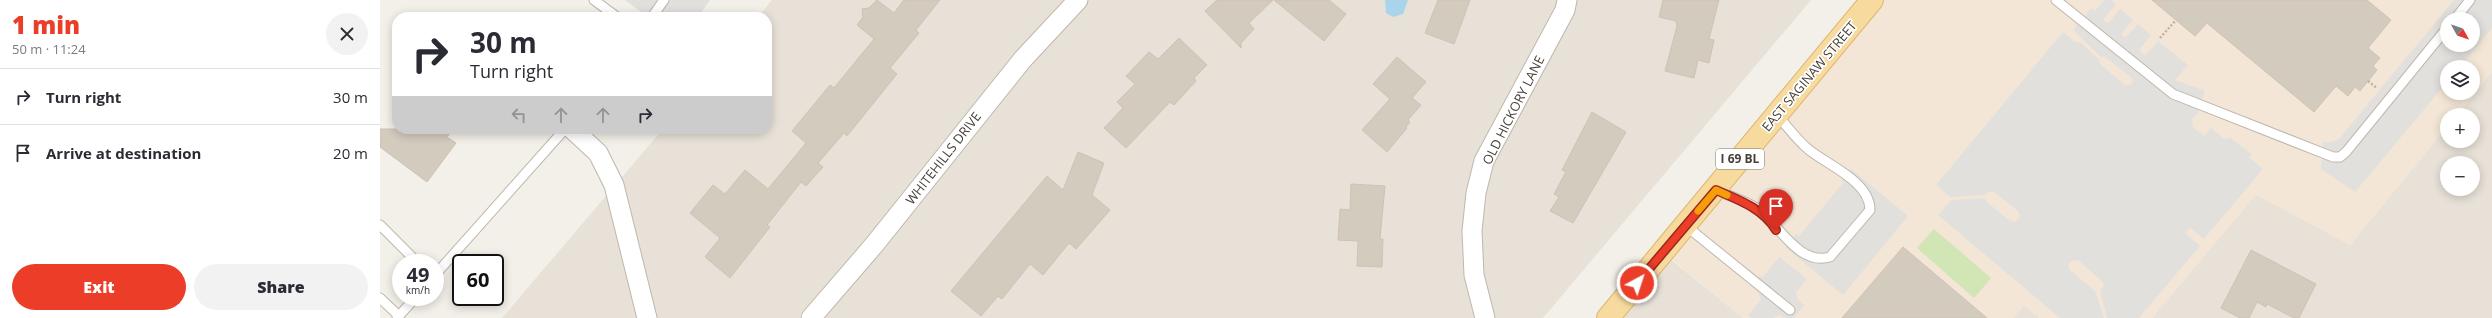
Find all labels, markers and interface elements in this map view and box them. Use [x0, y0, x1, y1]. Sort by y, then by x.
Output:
text: 1 min [12, 8, 80, 41]
north arrow [2440, 12, 2480, 52]
map controls [2440, 12, 2480, 196]
button: close [326, 13, 368, 55]
street label: EAST SAGINAW STREET [1757, 16, 1861, 135]
text: 30 m [470, 23, 537, 61]
icon: right [404, 28, 456, 80]
text: 50 m · 11:24 [12, 40, 86, 58]
street label: OLD HICKORY LANE [1478, 53, 1548, 167]
text: Turn right [470, 59, 553, 83]
button: layers [2440, 60, 2480, 100]
icon: right [12, 86, 34, 108]
text: Turn right [46, 87, 121, 107]
text: 30 m [333, 87, 368, 107]
icon: left [508, 104, 530, 126]
icon: ahead [550, 104, 572, 126]
icon: ahead [592, 104, 614, 126]
icon: right [634, 104, 656, 126]
street label: WHITEHILLS DRIVE [901, 108, 985, 208]
button: + [2440, 108, 2480, 148]
icon: arrive [12, 142, 34, 164]
text: Arrive at destination [46, 143, 201, 163]
text: 20 m [333, 143, 368, 163]
road number: I 69 BL [1716, 149, 1764, 169]
button: − [2440, 156, 2480, 196]
pin [1759, 189, 1793, 230]
icon: arrive [1765, 195, 1787, 217]
speed limit sign: 60 [452, 254, 504, 306]
text: 49 [407, 261, 429, 288]
position arrow [1616, 262, 1658, 304]
button: Exit [12, 264, 186, 310]
button: Share [194, 264, 368, 310]
text: km/h [406, 283, 430, 297]

